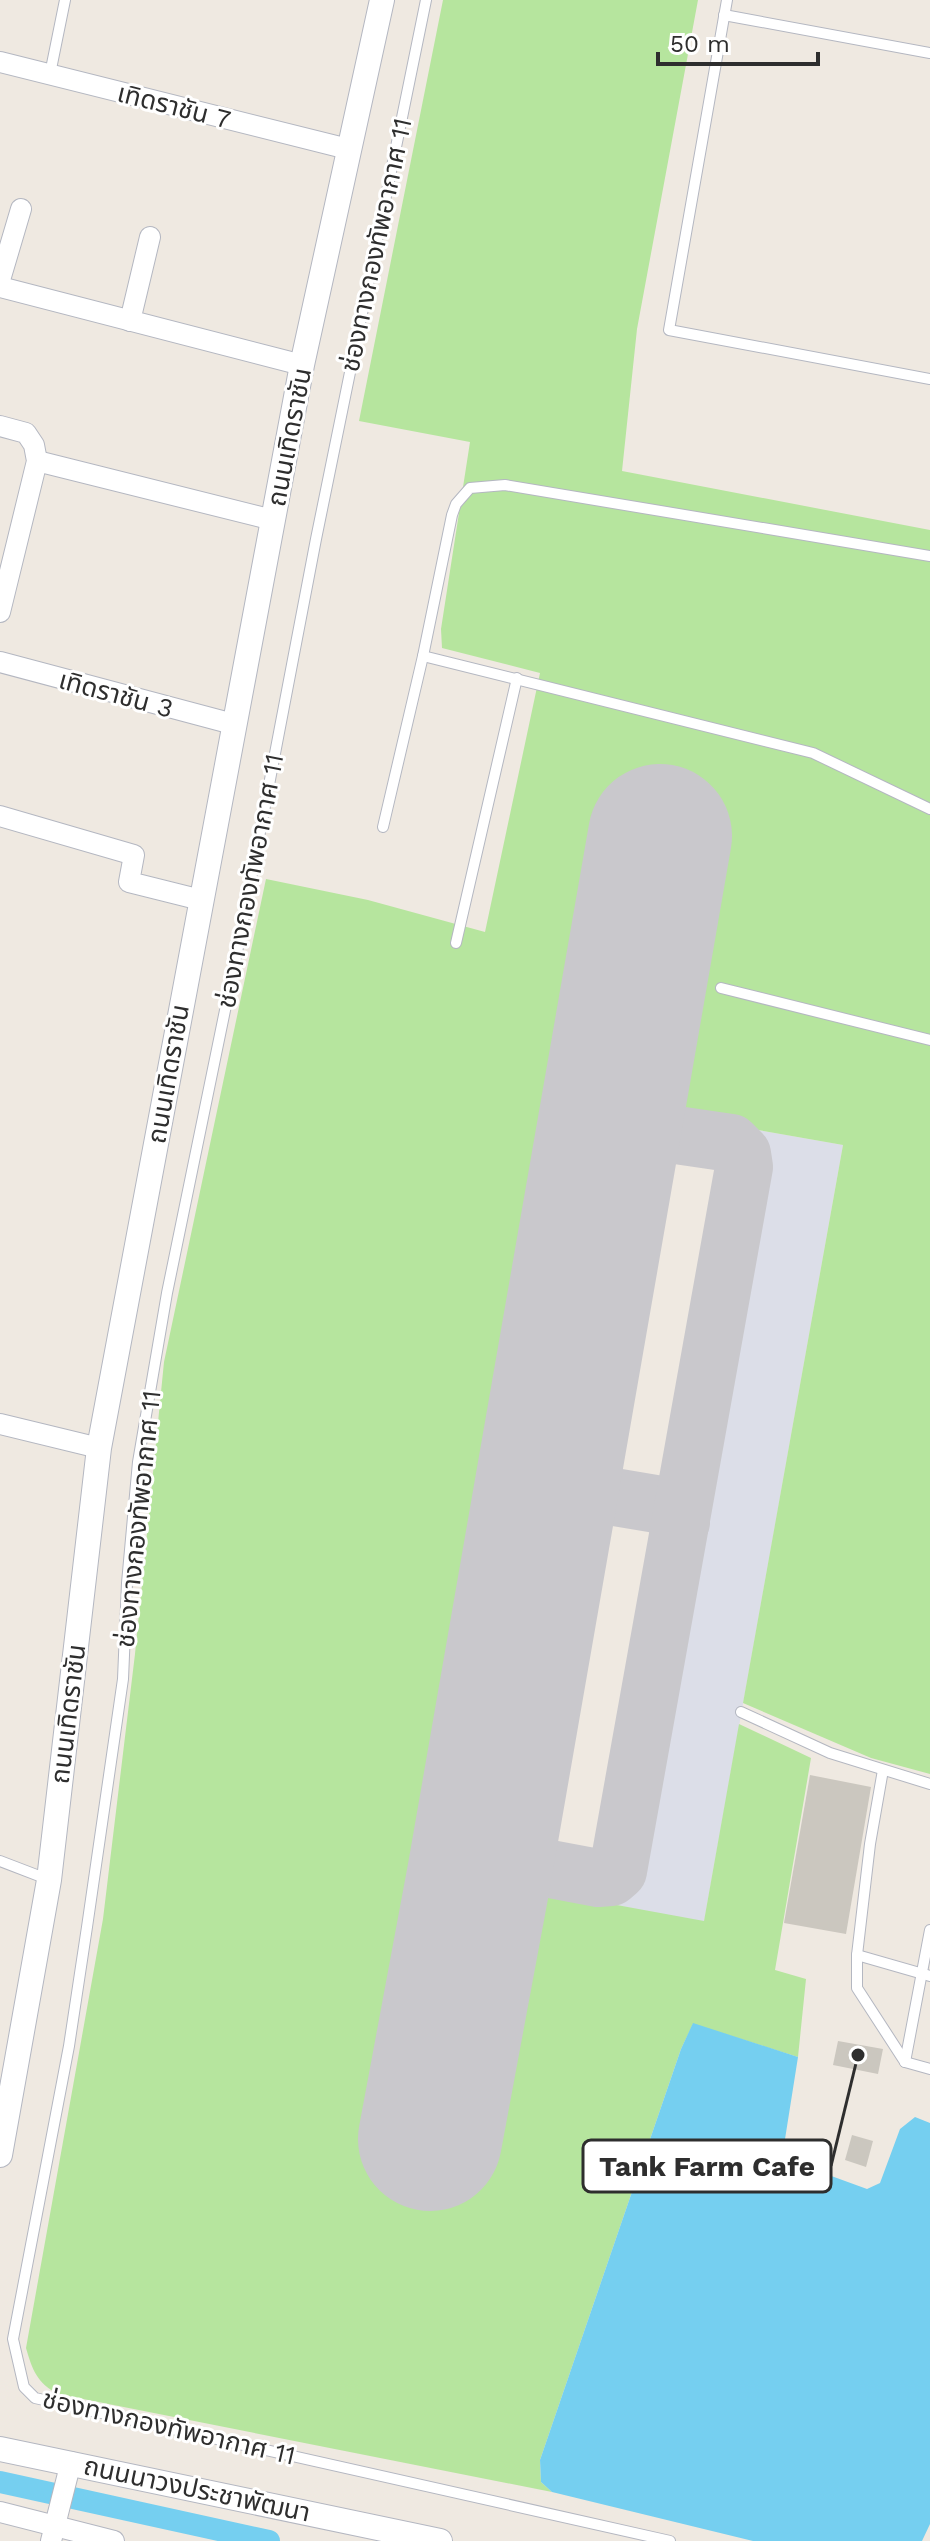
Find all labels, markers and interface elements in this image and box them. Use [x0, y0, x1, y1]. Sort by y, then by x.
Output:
scale bar [658, 16, 818, 66]
text: 50 m [670, 30, 730, 58]
street label: เทิดราชัน 7 [114, 77, 234, 135]
street label: ช่องทางกองทัพอากาศ 11 [334, 115, 418, 375]
street label: ถนนเทิดราชัน [261, 365, 317, 509]
street label: เทิดราชัน 3 [56, 664, 176, 724]
street label: ช่องทางกองทัพอากาศ 11 [211, 751, 289, 1011]
street label: ถนนเทิดราชัน [141, 1002, 195, 1146]
street label: ช่องทางกองทัพอากาศ 11 [110, 1389, 166, 1649]
street label: ถนนเทิดราชัน [45, 1642, 91, 1786]
callout: Tank Farm Cafe [583, 2140, 831, 2192]
text: Tank Farm Cafe [599, 2150, 815, 2183]
street label: ช่องทางกองทัพอากาศ 11 [40, 2383, 298, 2471]
street label: ถนนนาวงประชาพัฒนา [81, 2450, 313, 2528]

